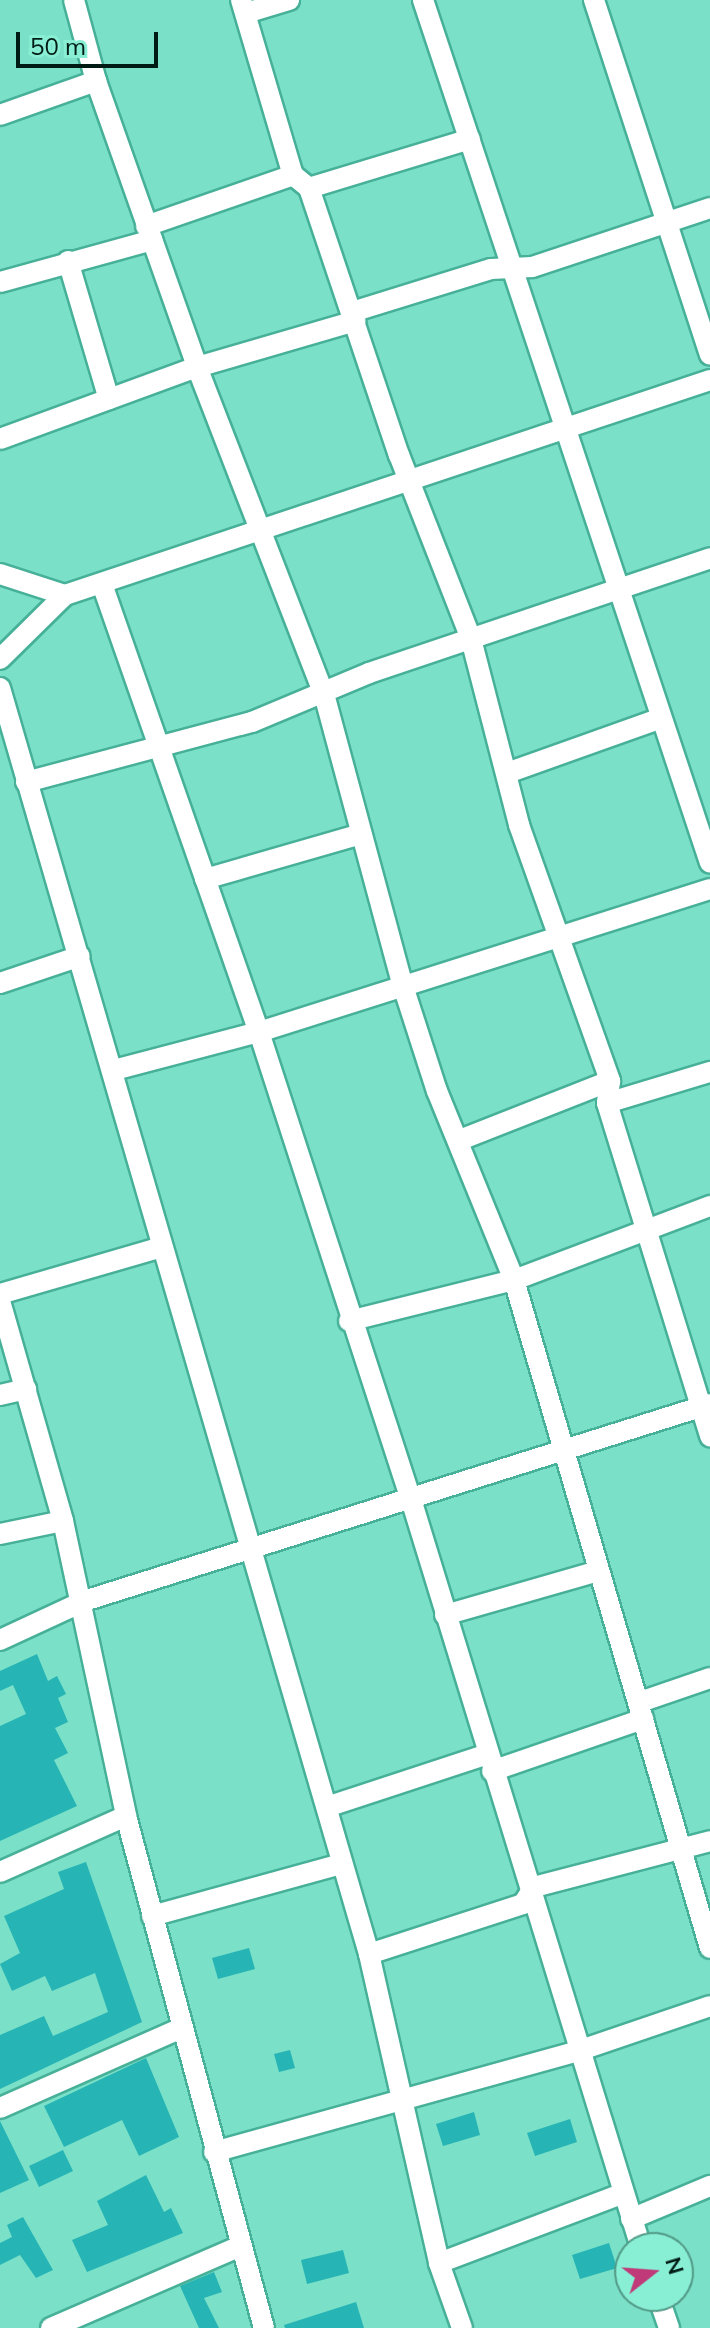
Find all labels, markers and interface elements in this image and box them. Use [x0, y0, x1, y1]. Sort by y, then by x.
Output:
scale bar [20, 16, 162, 66]
text: 50 m [30, 31, 86, 61]
north arrow [614, 2232, 694, 2312]
text: N [659, 2254, 691, 2278]

